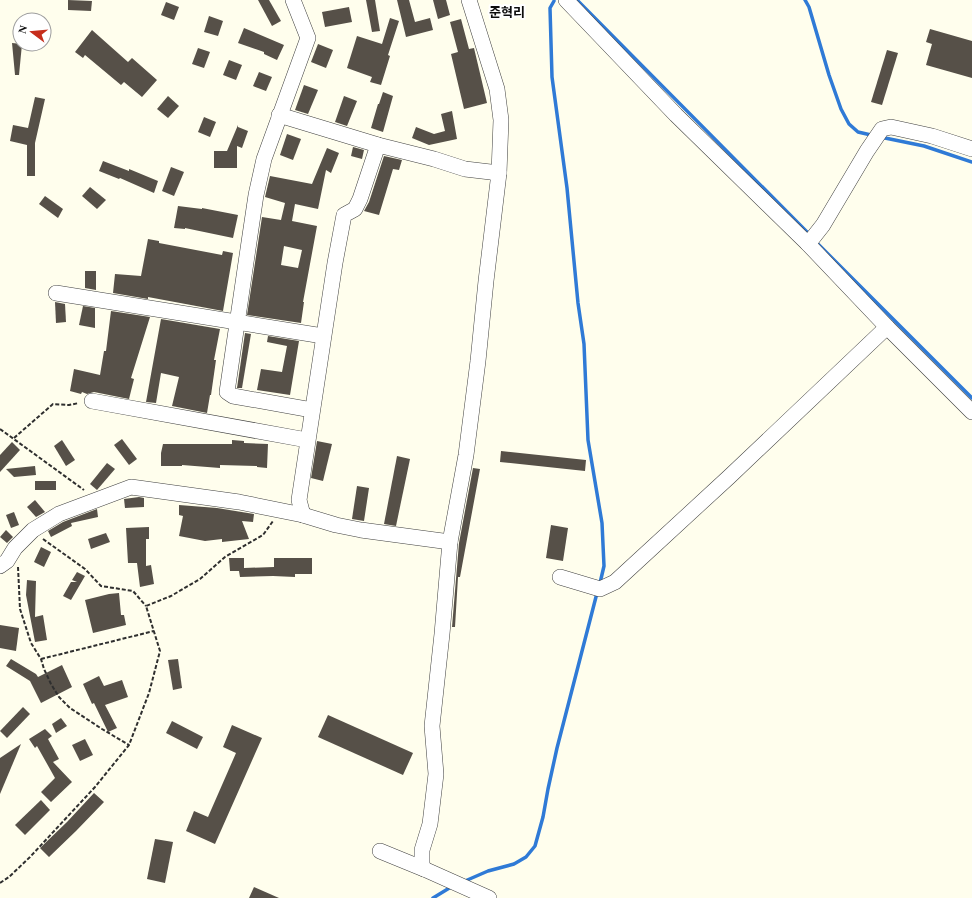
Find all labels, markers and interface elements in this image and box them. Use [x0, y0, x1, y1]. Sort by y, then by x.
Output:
district label: 준혁리 [489, 5, 525, 20]
north arrow [12, 12, 52, 52]
text: N [16, 24, 29, 35]

